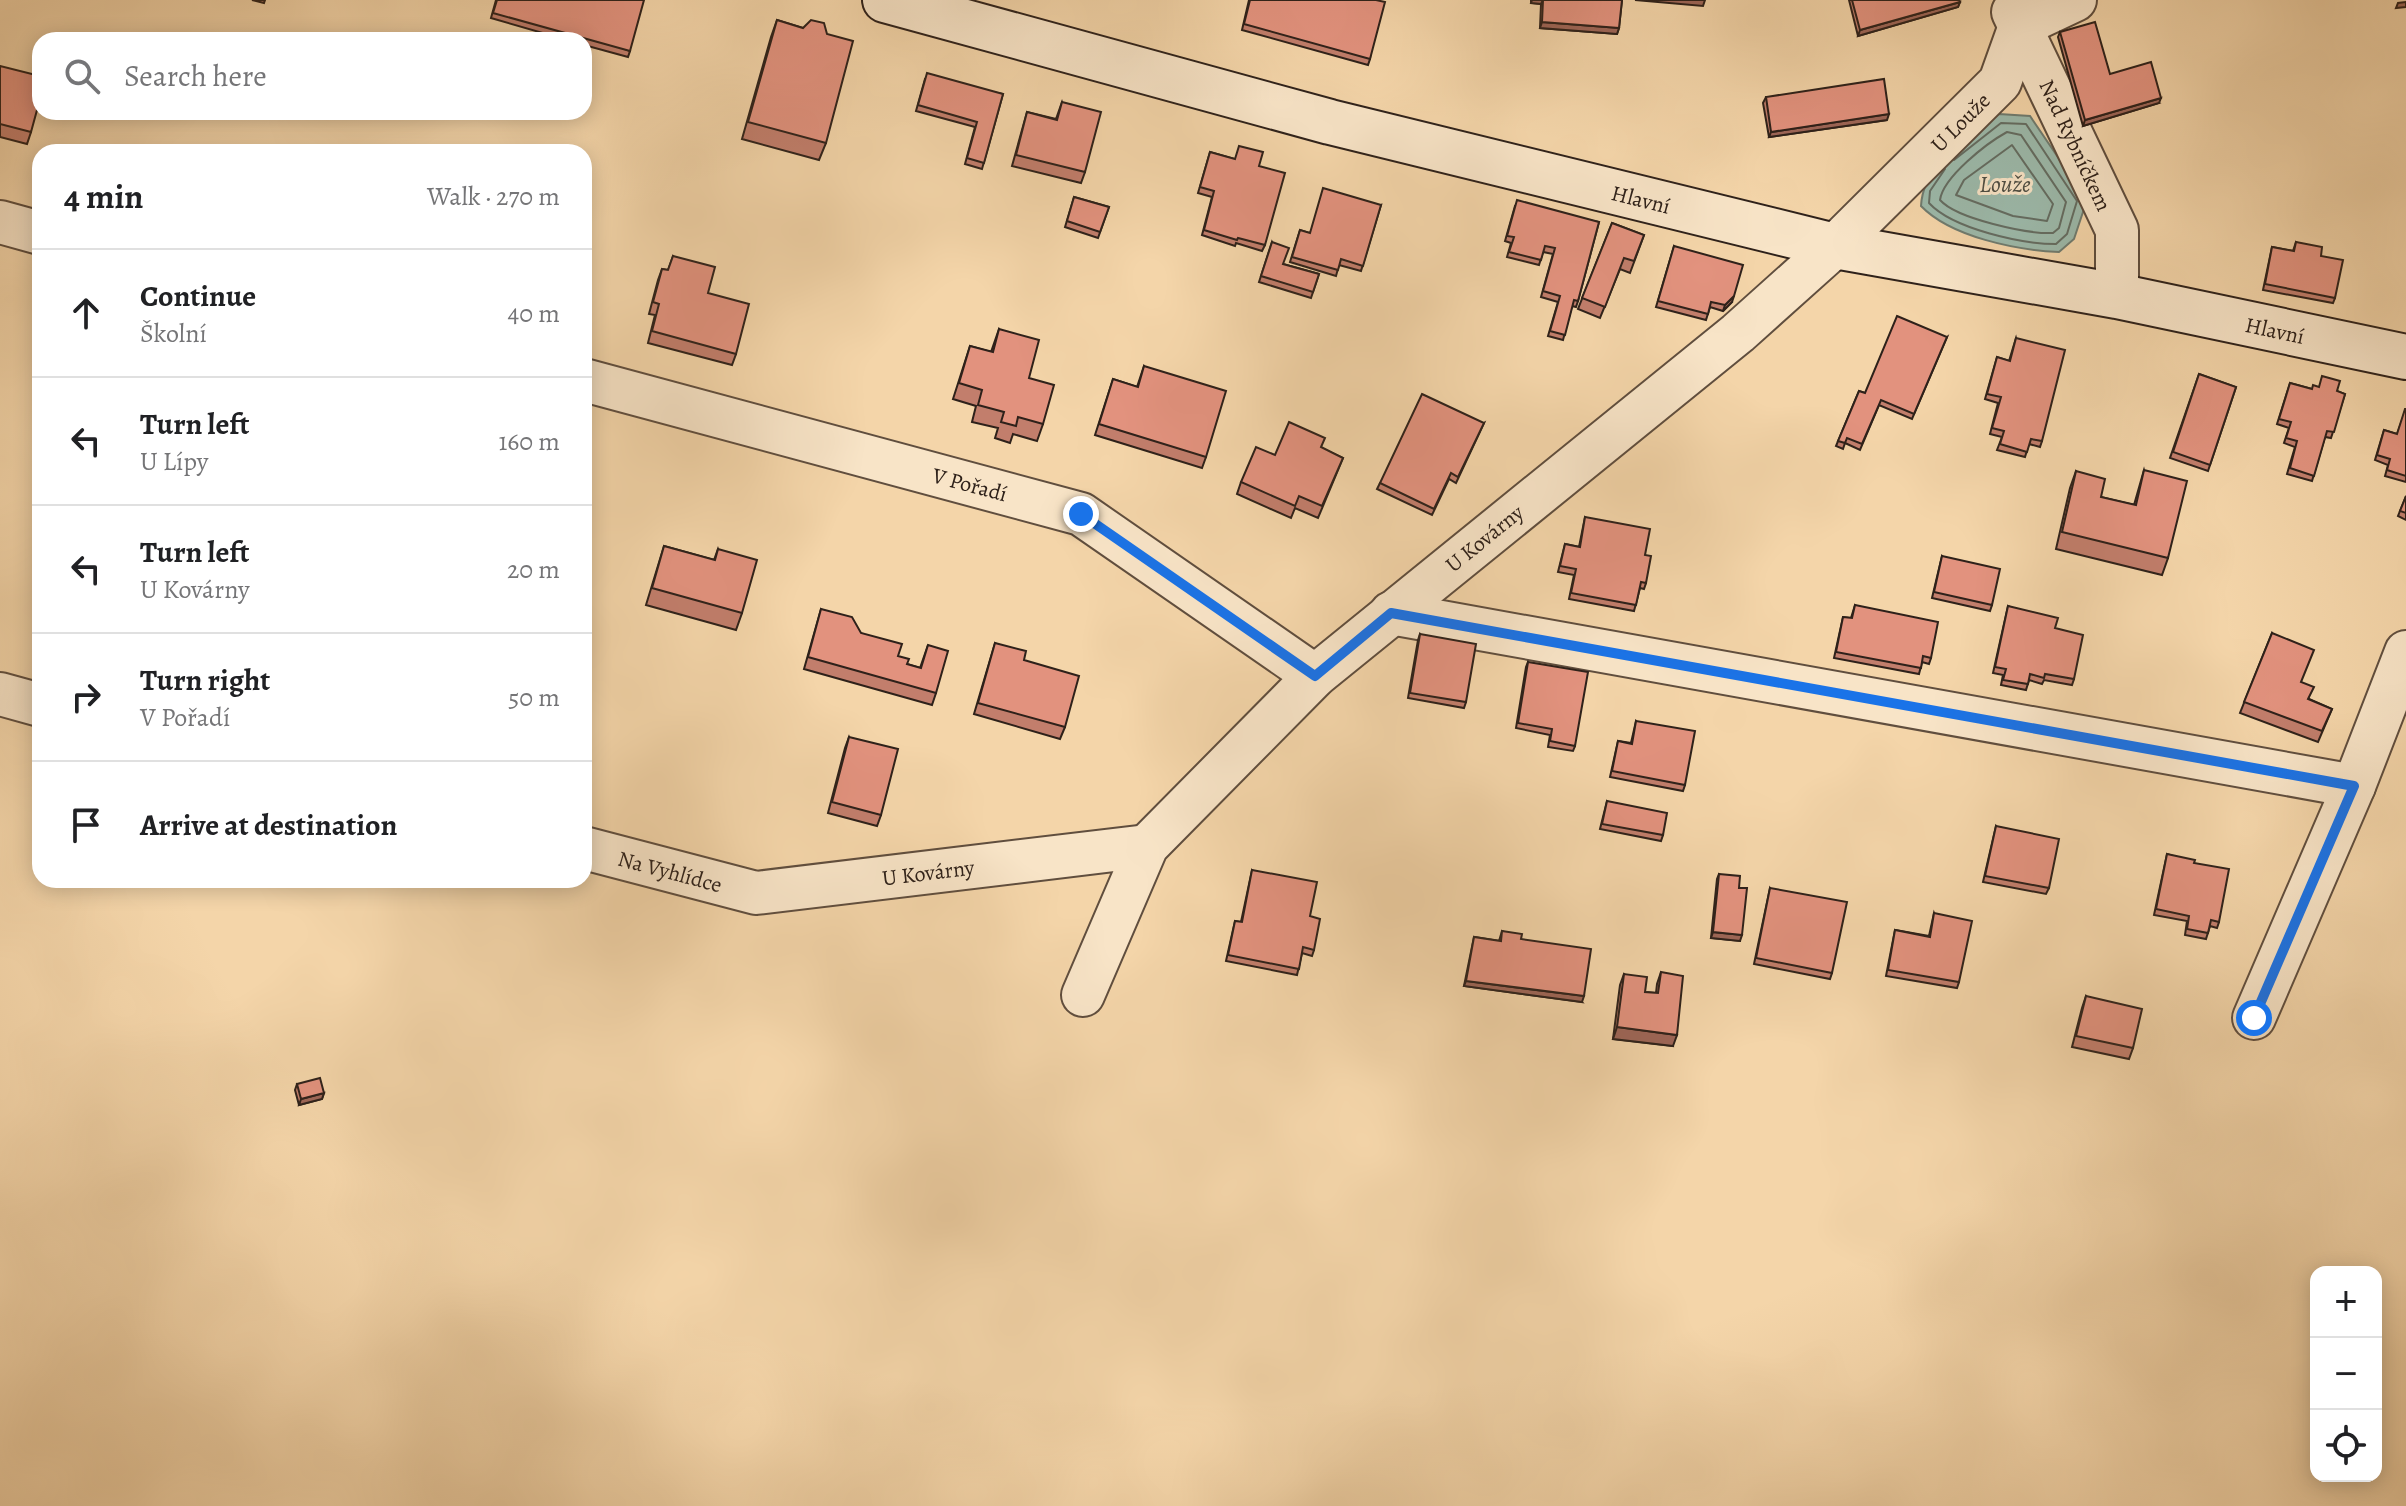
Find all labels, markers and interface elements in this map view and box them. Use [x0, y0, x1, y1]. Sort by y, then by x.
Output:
search box [32, 32, 592, 120]
icon: search [60, 54, 104, 98]
text: Search here [124, 56, 267, 96]
street label: Nad Rybníčkem [2031, 75, 2119, 216]
street label: U Louže [1924, 86, 1997, 159]
water label: Louže [1979, 168, 2031, 200]
text: 4 min [64, 173, 143, 220]
street label: Hlavní [1608, 178, 1673, 222]
text: Walk · 270 m [427, 179, 560, 214]
text: Continue [140, 276, 256, 316]
icon: ahead [64, 291, 108, 335]
text: 40 m [508, 296, 560, 331]
street label: Hlavní [2242, 310, 2307, 352]
text: Školní [140, 316, 207, 351]
text: Turn left [140, 404, 249, 444]
icon: left [64, 419, 108, 463]
text: 160 m [498, 424, 560, 459]
text: U Lípy [140, 444, 208, 479]
street label: V Pořadí [928, 460, 1010, 509]
route end [1063, 496, 1099, 532]
street label: U Kovárny [1439, 498, 1530, 580]
text: Turn left [140, 532, 249, 572]
icon: left [64, 547, 108, 591]
text: 20 m [507, 552, 560, 587]
text: U Kovárny [140, 572, 250, 607]
text: Turn right [140, 660, 270, 700]
icon: right [64, 675, 108, 719]
text: 50 m [508, 680, 560, 715]
text: V Pořadí [140, 700, 230, 735]
icon: arrive [64, 803, 108, 847]
text: Arrive at destination [140, 805, 397, 845]
street label: Na Vyhlídce [614, 844, 725, 900]
street label: U Kovárny [880, 852, 976, 894]
route start [2236, 1000, 2272, 1036]
map controls [2310, 1266, 2382, 1482]
button: + [2310, 1266, 2382, 1338]
button: − [2310, 1338, 2382, 1410]
button: locate [2310, 1410, 2382, 1482]

